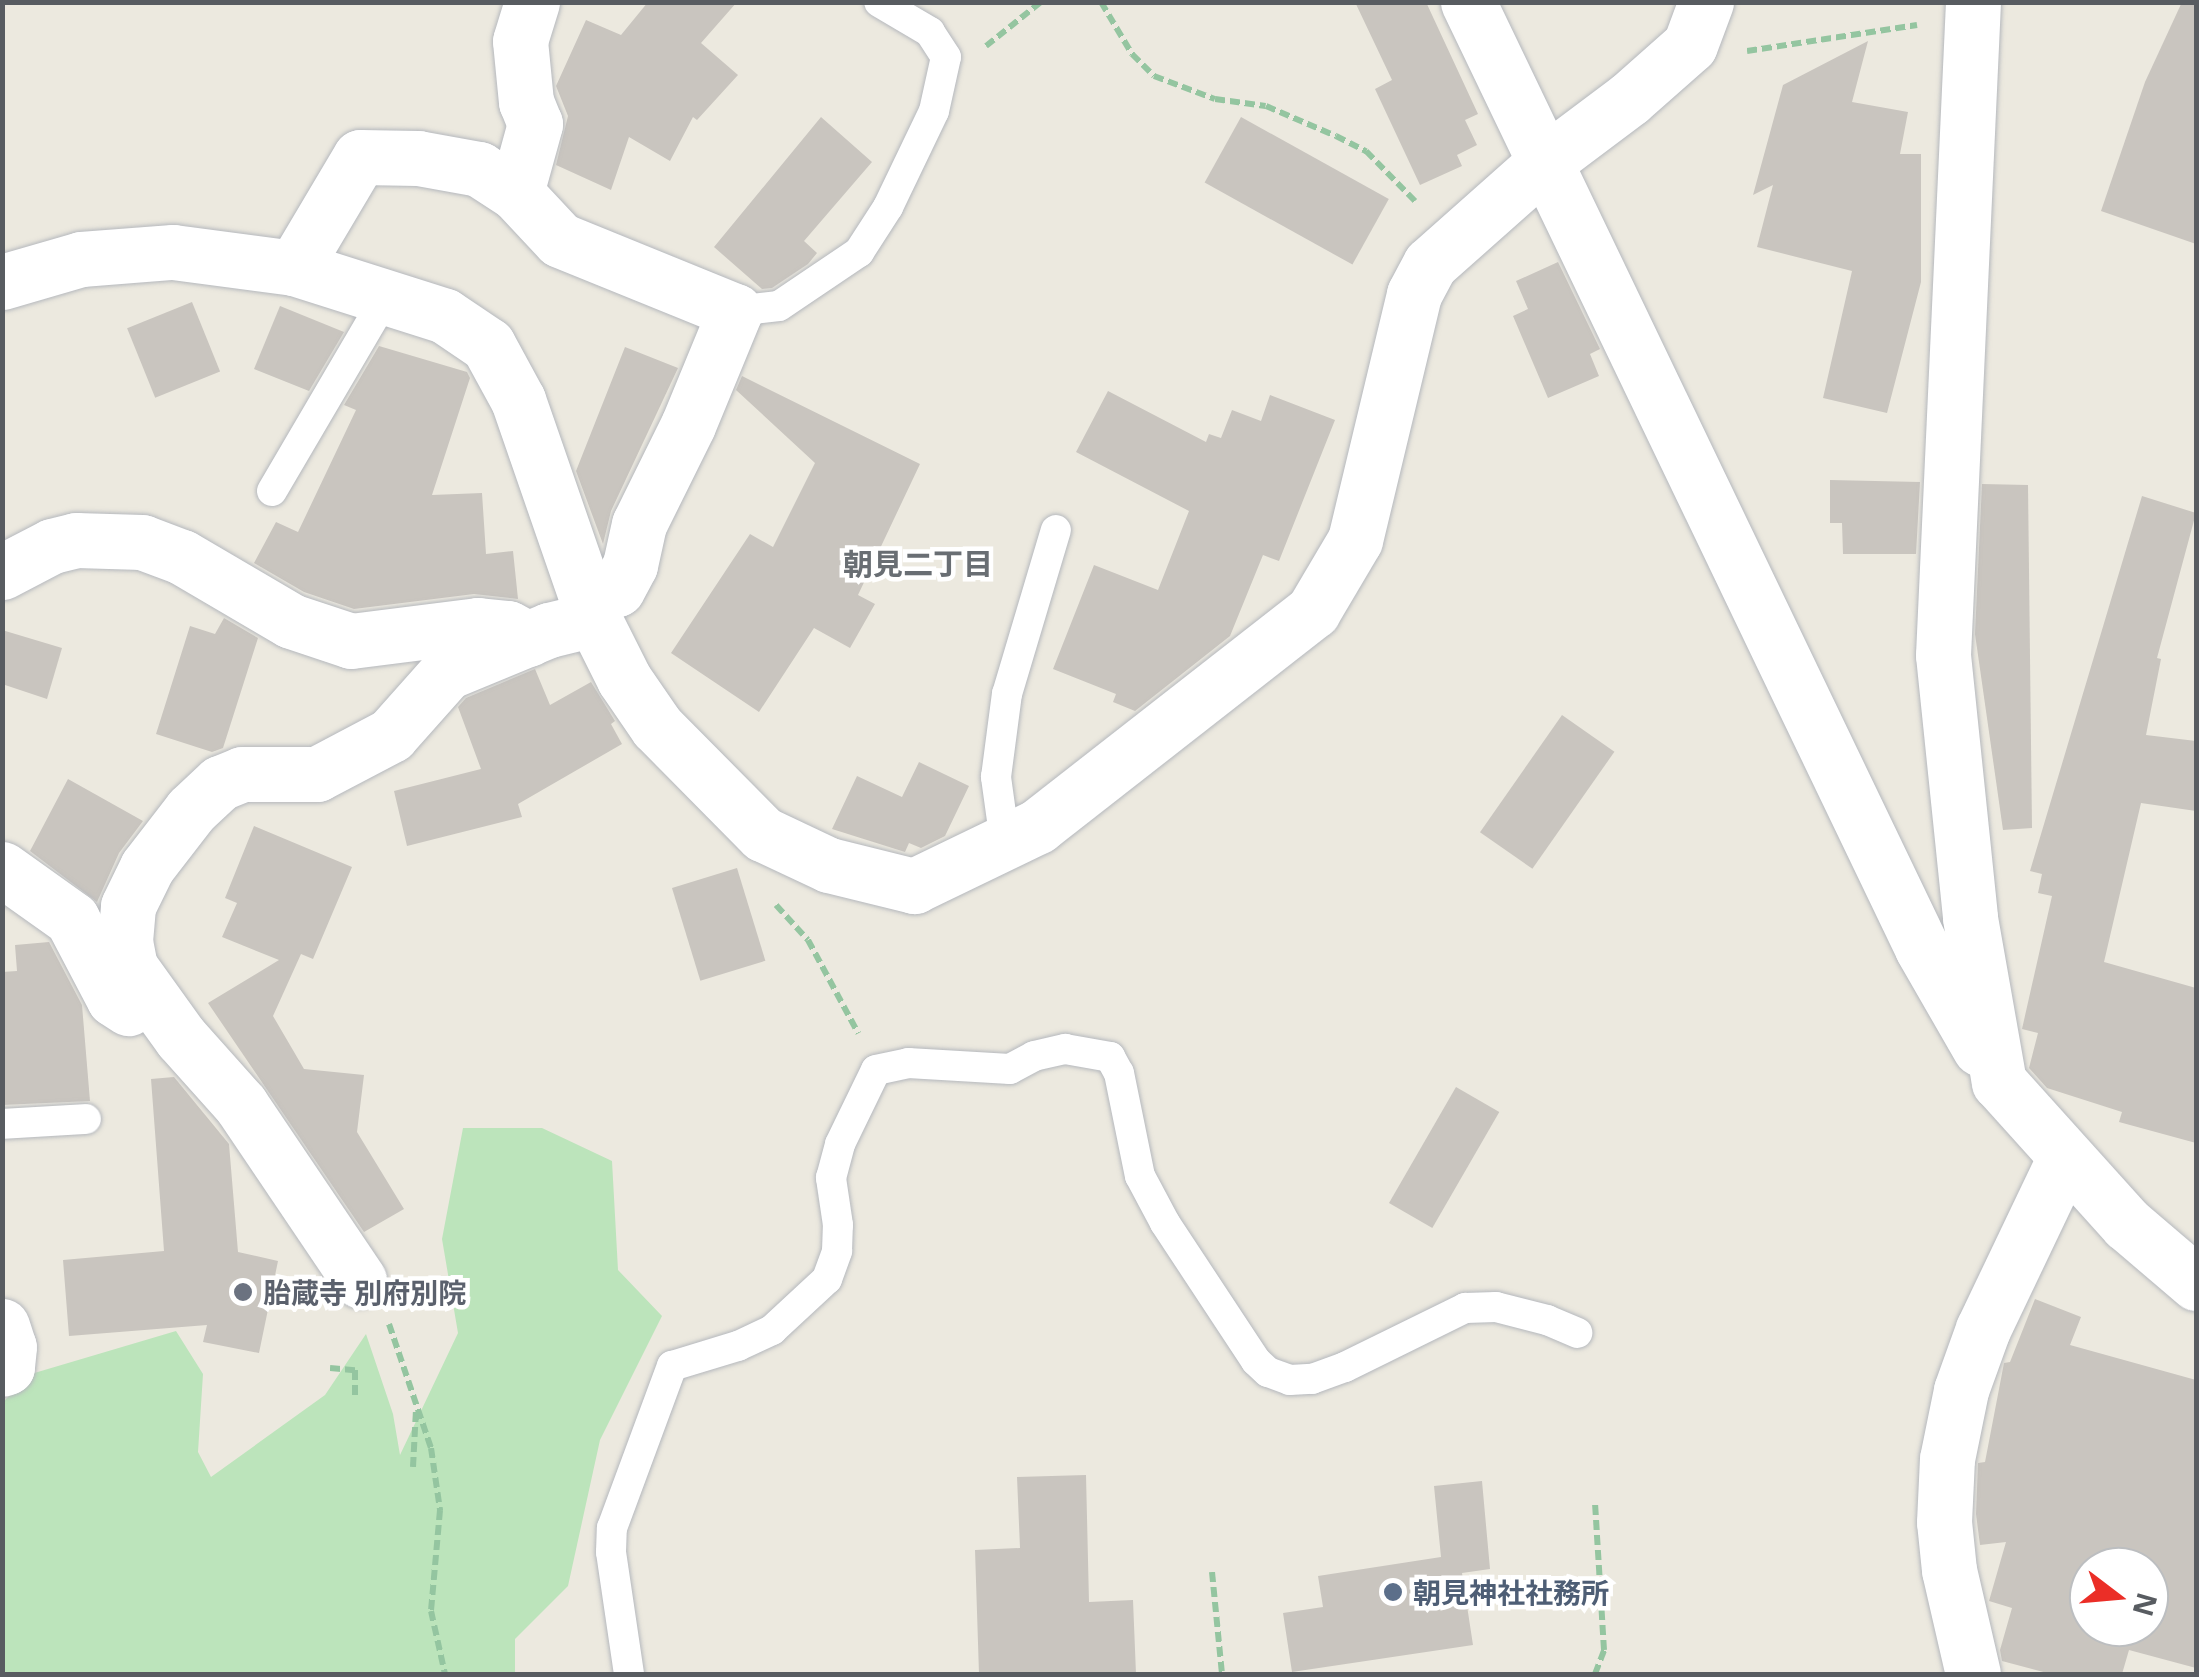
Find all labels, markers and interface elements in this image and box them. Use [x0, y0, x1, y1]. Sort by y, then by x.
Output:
district label: 朝見二丁目 [843, 546, 993, 582]
place label: 胎蔵寺 別府別院 [263, 1275, 466, 1309]
marker: 胎蔵寺 別府別院 [232, 1281, 254, 1303]
north arrow [2069, 1547, 2169, 1647]
place label: 朝見神社社務所 [1413, 1575, 1609, 1609]
marker: 朝見神社社務所 [1382, 1581, 1404, 1603]
text: N [2125, 1589, 2167, 1621]

